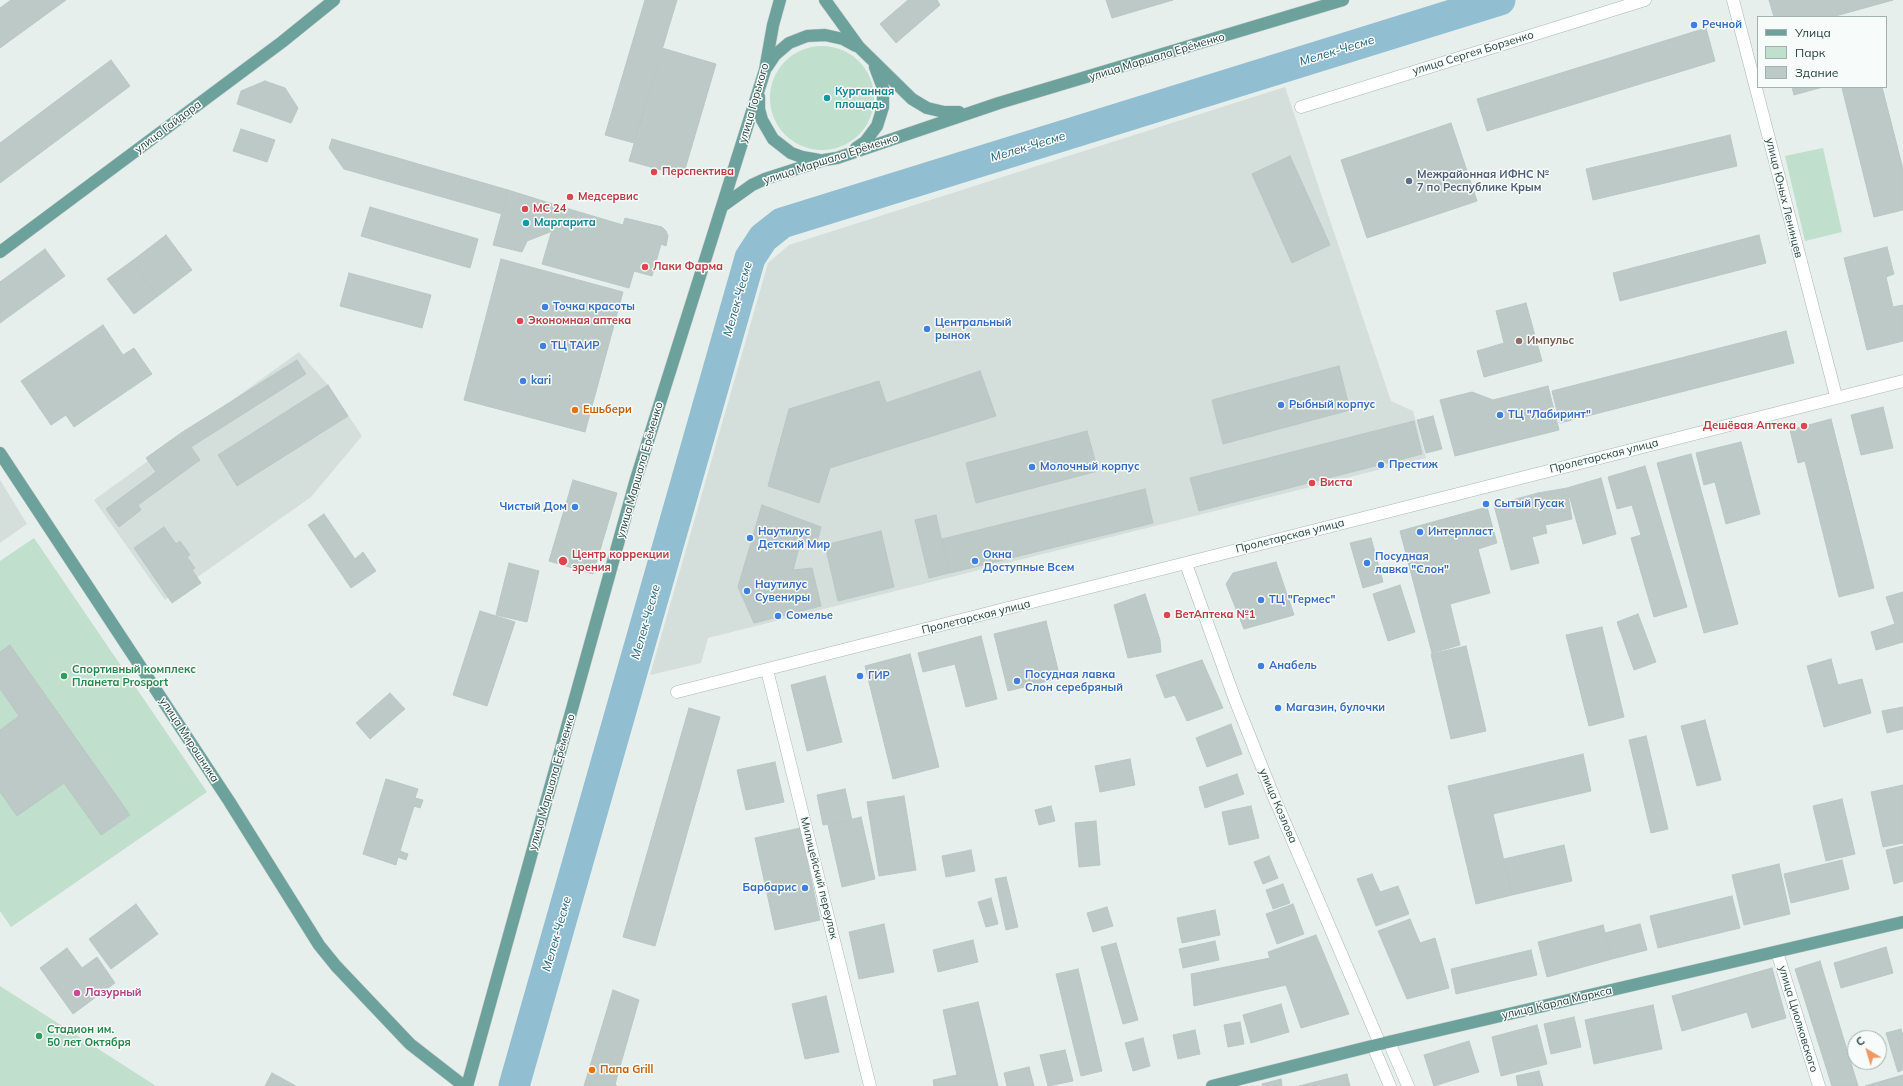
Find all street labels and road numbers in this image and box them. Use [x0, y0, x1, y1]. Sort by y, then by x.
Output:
street label: улица Сергея Борзенко [1411, 28, 1535, 78]
street label: улица Маршала Ерёменко [1088, 30, 1226, 84]
street label: улица Горького [736, 62, 772, 144]
street label: улица Гайдара [132, 98, 204, 156]
street label: улица Маршала Ерёменко [762, 131, 900, 187]
street label: улица Юных Ленинцев [1763, 137, 1805, 259]
street label: улица Маршала Ерёменко [614, 400, 666, 540]
street label: Пролетарская улица [1548, 436, 1660, 476]
street label: Пролетарская улица [1234, 516, 1346, 556]
street label: Пролетарская улица [920, 597, 1032, 637]
street label: улица Мирошника [157, 695, 221, 785]
street label: улица Маршала Ерёменко [526, 712, 578, 852]
street label: улица Козлова [1256, 767, 1300, 845]
street label: Милицейский переулок [797, 815, 841, 941]
street label: улица Циолковского [1776, 964, 1820, 1074]
street label: улица Карла Маркса [1501, 984, 1613, 1022]

